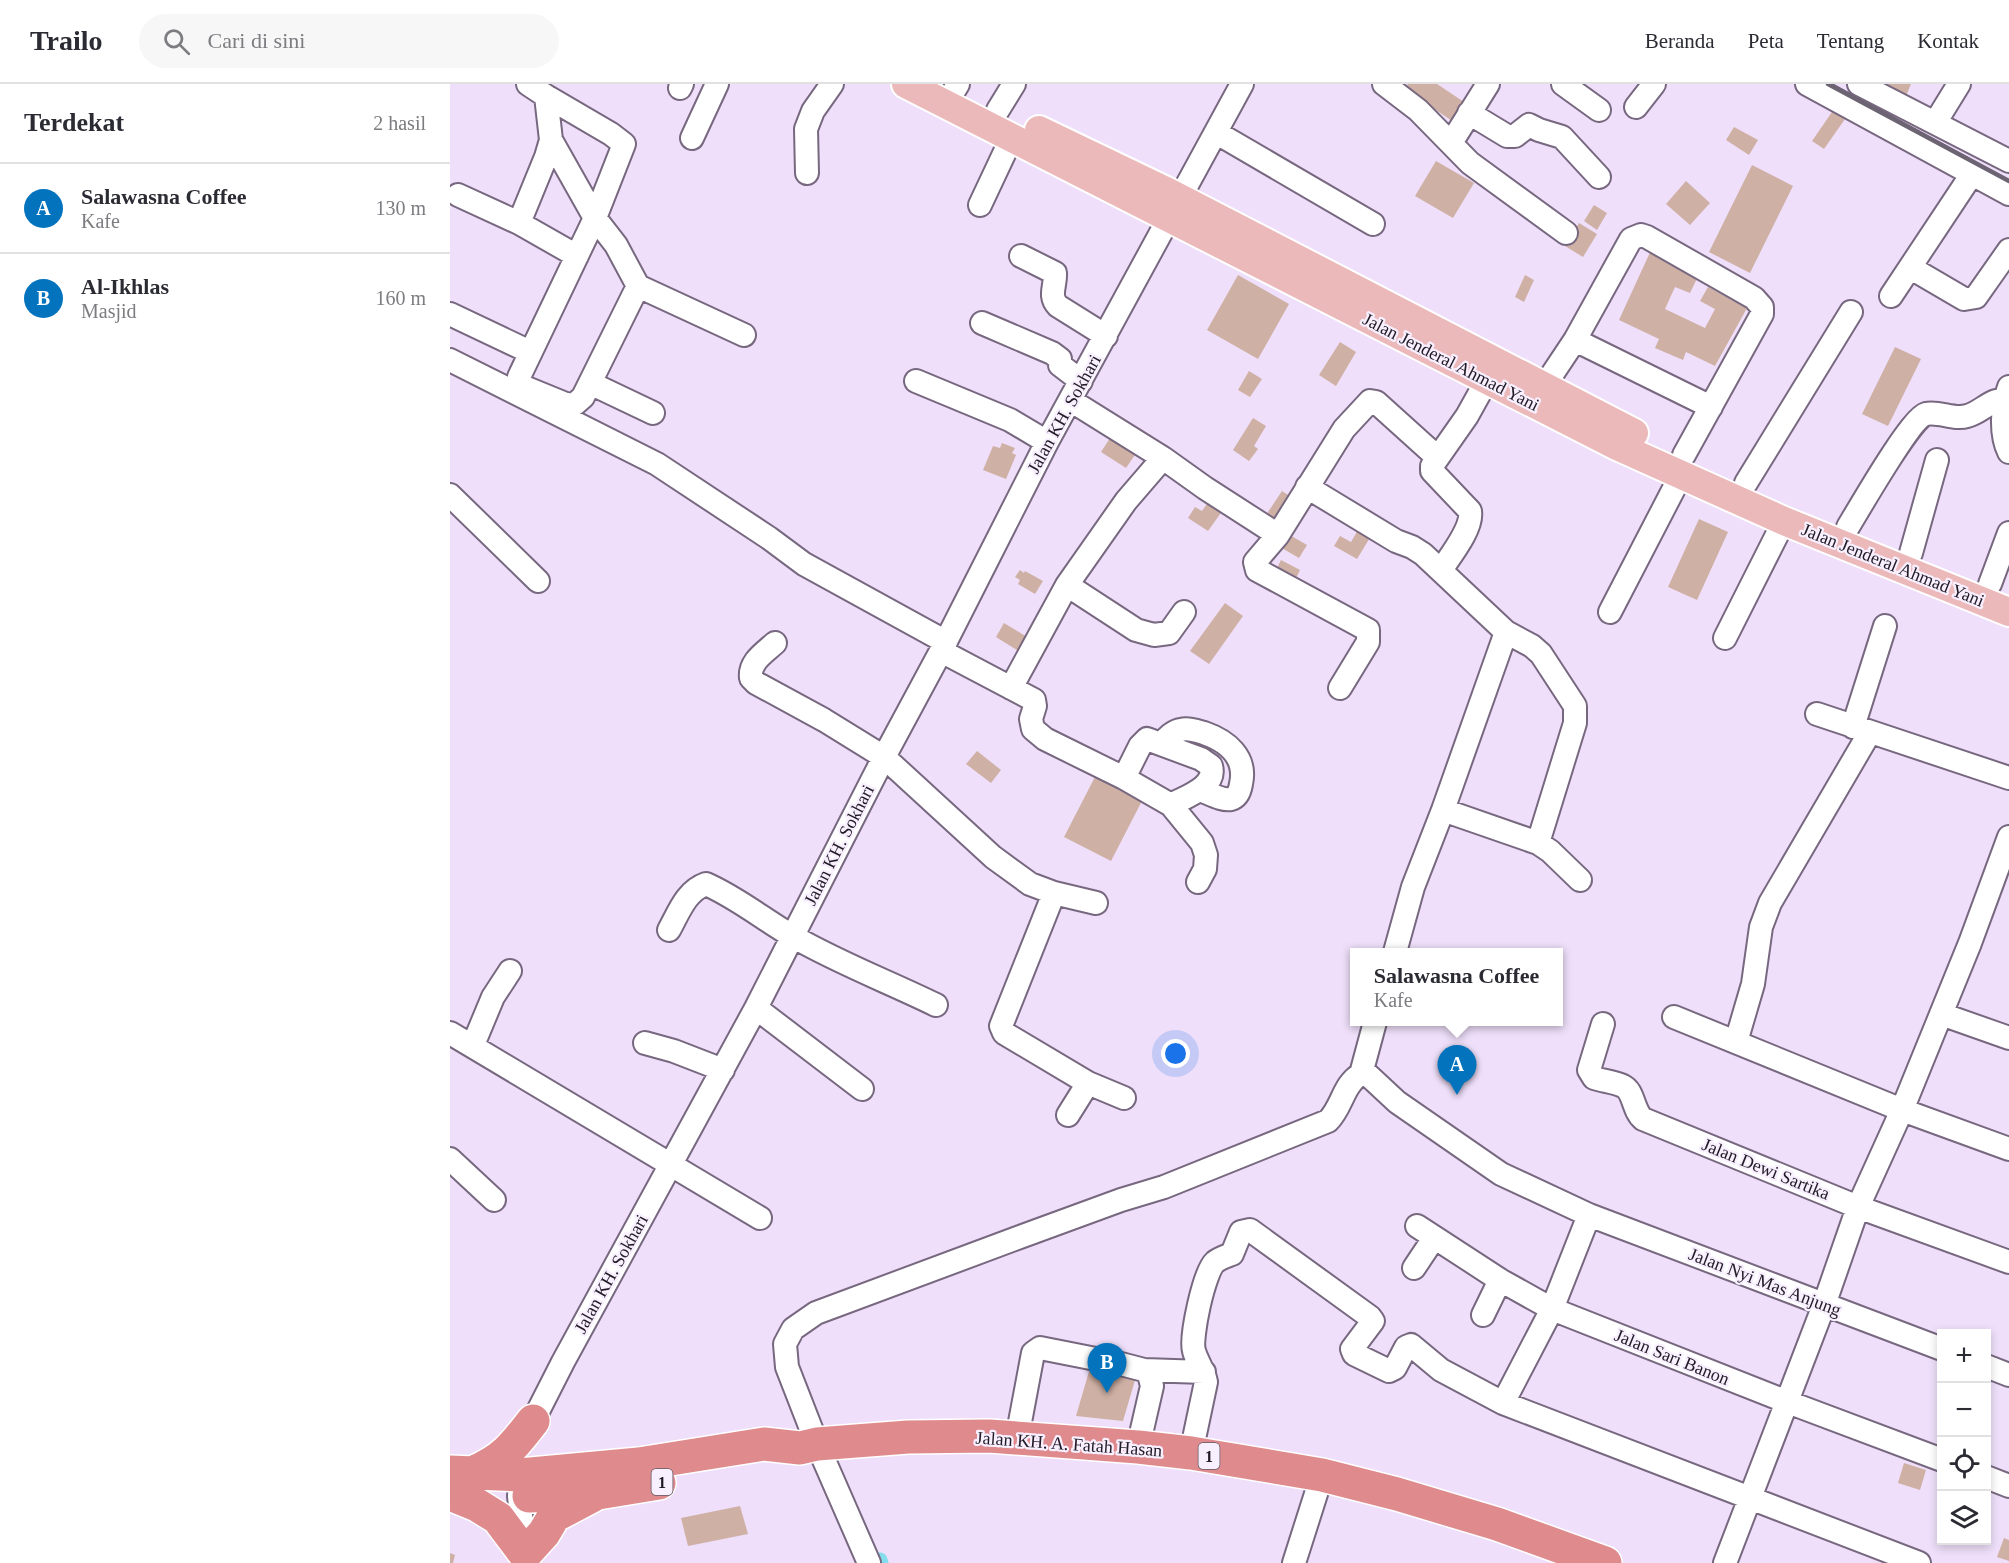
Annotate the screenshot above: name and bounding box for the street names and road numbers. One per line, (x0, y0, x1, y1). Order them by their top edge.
street label: Jalan Jenderal Ahmad Yani (1360, 309, 1542, 415)
street label: Jalan KH. Sokhari (1023, 351, 1105, 477)
street label: Jalan Jenderal Ahmad Yani (1799, 519, 1987, 611)
street label: Jalan KH. Sokhari (800, 781, 878, 909)
street label: Jalan Dewi Sartika (1699, 1134, 1833, 1204)
street label: Jalan KH. Sokhari (570, 1211, 652, 1337)
street label: Jalan Nyi Mas Anjung (1686, 1244, 1844, 1320)
street label: Jalan Sari Banon (1612, 1325, 1732, 1389)
street label: Jalan KH. A. Fatah Hasan (975, 1428, 1163, 1460)
road number: 1 (1198, 1443, 1220, 1469)
road number: 1 (652, 1469, 672, 1495)

